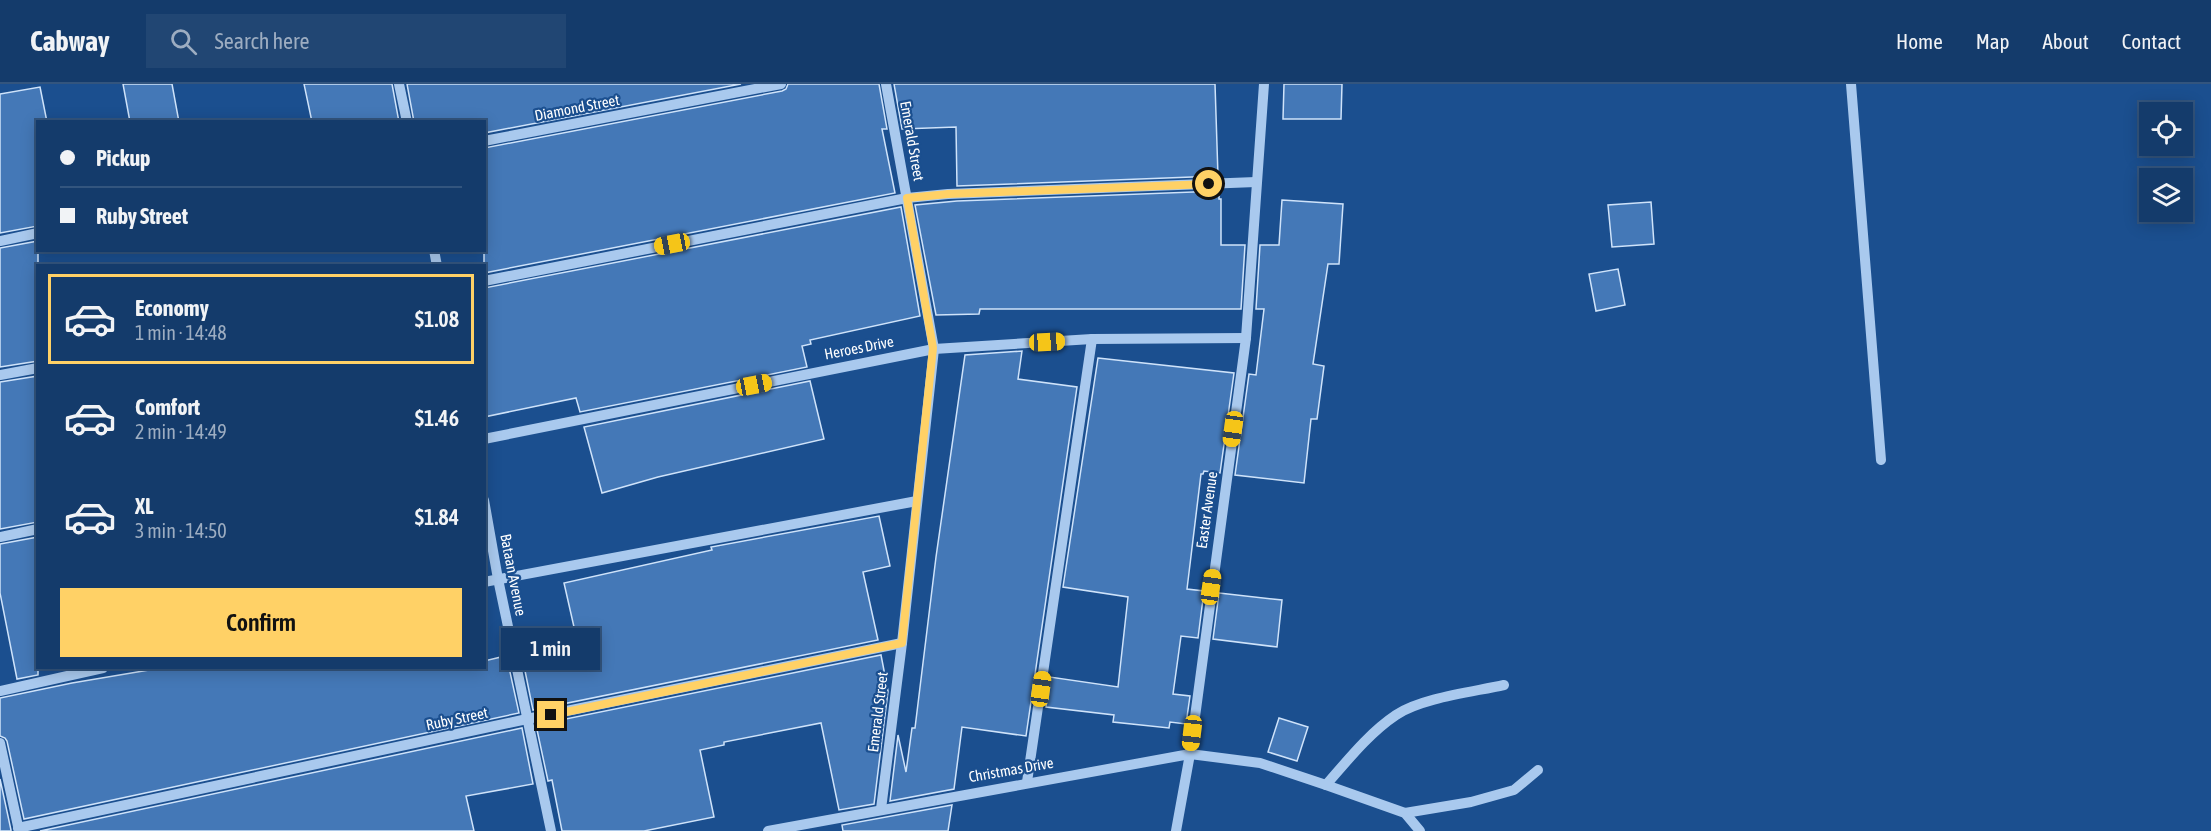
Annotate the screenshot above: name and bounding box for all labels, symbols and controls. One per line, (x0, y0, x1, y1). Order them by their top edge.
search box (146, 14, 566, 68)
text: Cabway (30, 25, 110, 57)
icon: search (167, 25, 200, 58)
text: Search here (215, 28, 310, 54)
text: Home (1896, 29, 1943, 53)
text: Map (1976, 29, 2010, 53)
text: About (2043, 29, 2089, 53)
text: Contact (2122, 29, 2181, 53)
street label: Diamond Street (533, 91, 621, 124)
street label: Emerald Street (897, 100, 928, 182)
map controls (2139, 102, 2193, 222)
button: locate (2139, 102, 2193, 156)
text: Pickup (96, 145, 151, 171)
button: layers (2139, 168, 2193, 222)
route start (1195, 170, 1222, 197)
text: Ruby Street (96, 203, 188, 229)
car (653, 232, 691, 256)
icon: car (63, 292, 117, 346)
text: Economy (135, 295, 209, 321)
text: $1.08 (415, 306, 459, 332)
text: 1 min · 14:48 (135, 321, 227, 344)
street label: Heroes Drive (823, 332, 895, 363)
car (1029, 332, 1065, 352)
car (735, 373, 773, 397)
icon: car (63, 391, 117, 445)
text: Comfort (135, 394, 200, 420)
text: $1.46 (415, 405, 459, 431)
car (1222, 410, 1244, 448)
text: 2 min · 14:49 (135, 420, 227, 443)
street label: Easter Avenue (1193, 470, 1220, 550)
icon: car (63, 490, 117, 544)
text: XL (135, 493, 153, 519)
text: $1.84 (415, 504, 459, 530)
text: 3 min · 14:50 (135, 519, 227, 542)
street label: Bataan Avenue (497, 532, 530, 618)
car (1200, 568, 1222, 606)
button: Confirm (60, 588, 462, 657)
callout: 1 min (502, 628, 600, 670)
text: 1 min (530, 637, 571, 660)
car (1030, 670, 1052, 708)
street label: Emerald Street (864, 671, 891, 753)
route end (537, 701, 564, 728)
street label: Ruby Street (424, 704, 489, 733)
car (1181, 714, 1203, 752)
street label: Christmas Drive (967, 754, 1055, 785)

